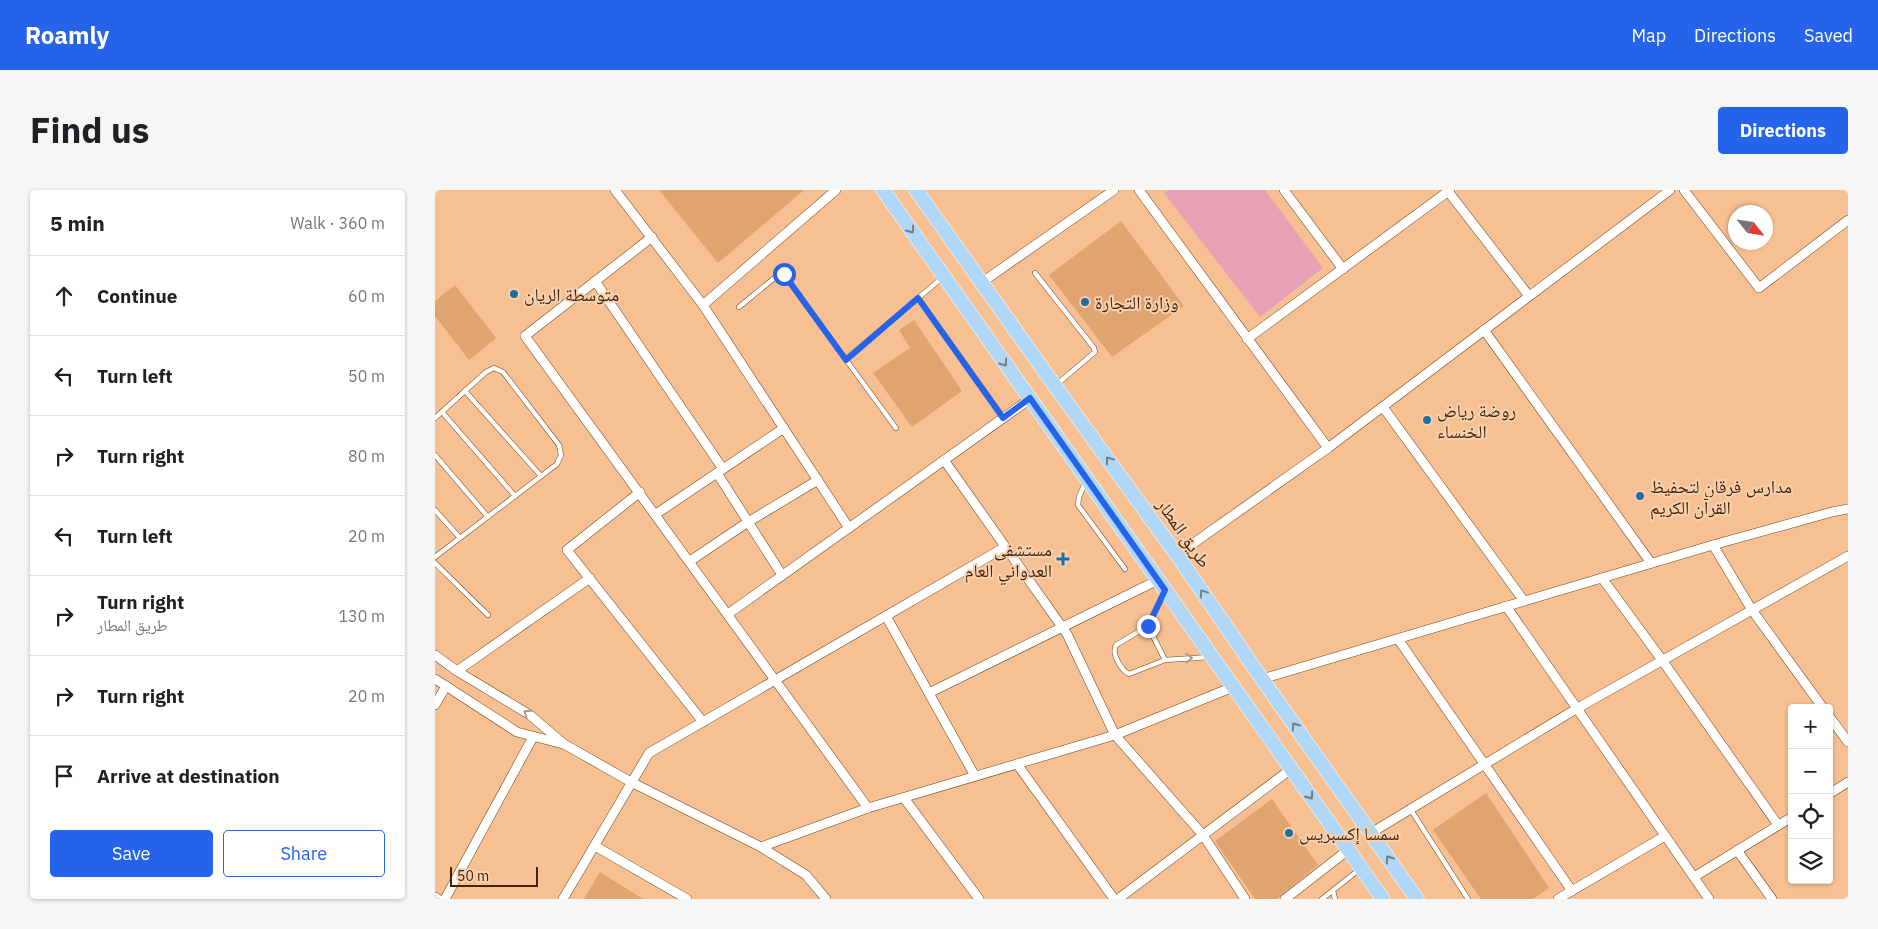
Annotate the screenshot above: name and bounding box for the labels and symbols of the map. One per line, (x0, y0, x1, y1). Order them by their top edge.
north arrow (1728, 205, 1773, 250)
one-way arrow (905, 224, 914, 234)
route start (773, 263, 796, 286)
place label: متوسطة الريان (524, 283, 619, 306)
marker: متوسطة الريان (508, 288, 520, 300)
place label: وزارة التجارة (1095, 291, 1179, 314)
marker: وزارة التجارة (1079, 296, 1091, 308)
one-way arrow (998, 357, 1007, 366)
place label: روضة رياض الخنساء (1437, 399, 1516, 443)
marker: روضة رياض الخنساء (1421, 414, 1433, 426)
one-way arrow (1106, 457, 1115, 466)
place label: مدارس فرقان لتحفيظ القرآن الكريم (1650, 475, 1792, 520)
marker: مدارس فرقان لتحفيظ القرآن الكريم (1634, 490, 1646, 502)
street label: طريق المطار (1151, 493, 1216, 572)
place label: مستشفى العدواني العام (965, 538, 1052, 585)
marker: مستشفى العدواني العام (1056, 552, 1070, 566)
one-way arrow (1200, 589, 1209, 598)
route end (1137, 615, 1160, 638)
one-way arrow (1186, 653, 1194, 664)
one-way arrow (523, 710, 532, 719)
one-way arrow (1293, 723, 1301, 732)
one-way arrow (1304, 790, 1313, 799)
place label: سمسا إكسبريس (1299, 822, 1400, 845)
marker: سمسا إكسبريس (1283, 827, 1295, 839)
one-way arrow (1386, 855, 1395, 865)
scale bar (450, 864, 537, 887)

